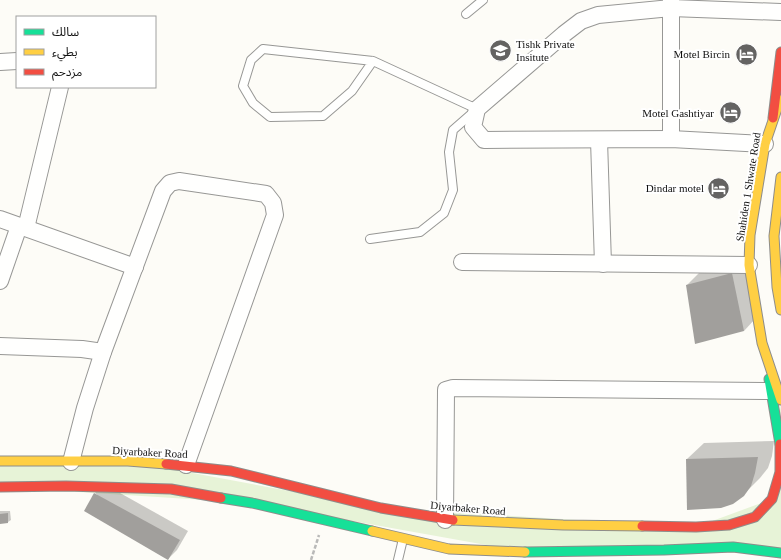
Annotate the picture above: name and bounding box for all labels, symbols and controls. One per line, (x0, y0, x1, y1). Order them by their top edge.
legend (16, 16, 156, 88)
text: سالك (52, 25, 79, 39)
school or university icon: Tishk Private Insitute (487, 37, 513, 63)
place label: Tishk Private Insitute (516, 38, 575, 63)
hotel icon: Motel Bircin (733, 41, 759, 67)
text: بطيء (52, 45, 78, 62)
place label: Motel Bircin (673, 48, 730, 60)
text: مزدحم (52, 65, 82, 81)
hotel icon: Motel Gashtiyar (717, 100, 743, 126)
place label: Motel Gashtiyar (642, 107, 714, 119)
street label: Shahiden 1 Shwate Road (733, 131, 763, 242)
hotel icon: Dindar motel (706, 175, 732, 201)
place label: Dindar motel (646, 182, 704, 194)
street label: Diyarbaker Road (112, 444, 188, 460)
street label: Diyarbaker Road (430, 499, 507, 517)

